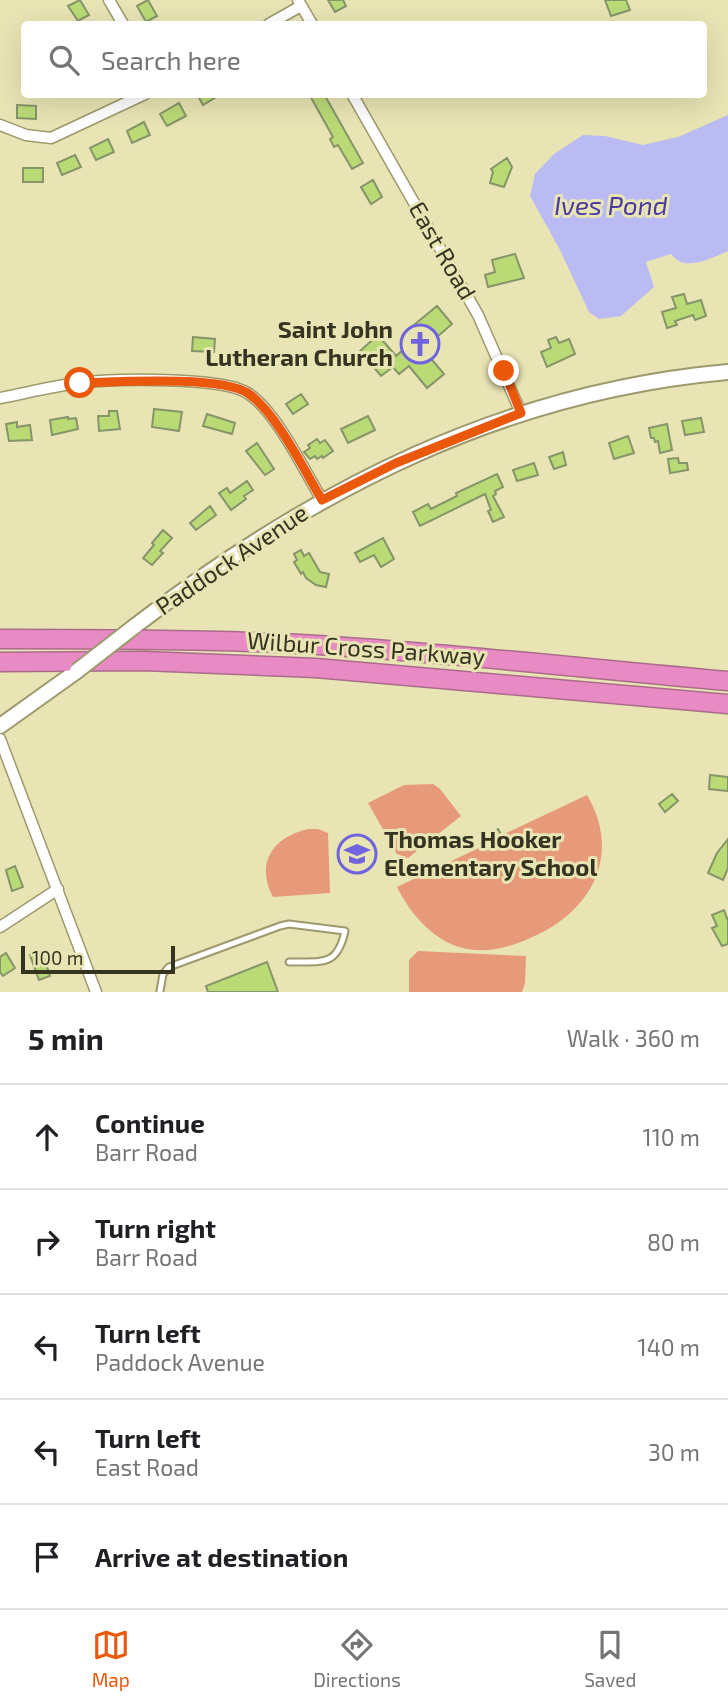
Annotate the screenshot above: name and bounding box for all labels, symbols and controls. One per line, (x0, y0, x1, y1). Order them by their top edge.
search box (21, 21, 707, 98)
icon: search (45, 41, 83, 79)
text: Search here (101, 44, 241, 75)
water label: Ives Pond (554, 189, 668, 220)
street label: East Road (404, 196, 483, 305)
place label: Saint John Lutheran Church (205, 314, 393, 371)
church icon: Saint John Lutheran Church (399, 323, 441, 365)
route end (488, 355, 519, 386)
route start (64, 367, 95, 398)
street label: Paddock Avenue (150, 497, 313, 620)
street label: Wilbur Cross Parkway (246, 625, 486, 670)
place label: Thomas Hooker Elementary School (384, 824, 597, 881)
school or university icon: Thomas Hooker Elementary School (336, 833, 378, 875)
scale bar (21, 943, 175, 975)
text: 100 m (32, 946, 83, 969)
text: 5 min (28, 1020, 104, 1056)
text: Walk · 360 m (567, 1024, 700, 1052)
text: Continue (95, 1107, 205, 1138)
icon: ahead (28, 1118, 66, 1156)
text: 110 m (643, 1123, 700, 1151)
text: Barr Road (95, 1138, 198, 1166)
text: Turn right (95, 1212, 216, 1243)
icon: right (28, 1223, 66, 1261)
text: 80 m (647, 1228, 700, 1256)
text: Barr Road (95, 1243, 198, 1271)
text: Turn left (95, 1317, 201, 1348)
icon: left (28, 1328, 66, 1366)
text: 140 m (638, 1333, 700, 1361)
text: Paddock Avenue (95, 1348, 265, 1376)
text: Turn left (95, 1422, 201, 1453)
icon: left (28, 1433, 66, 1471)
text: 30 m (648, 1438, 700, 1466)
text: East Road (95, 1453, 199, 1481)
icon: arrive (28, 1538, 66, 1576)
text: Arrive at destination (95, 1541, 348, 1572)
tab: Map (92, 1626, 130, 1691)
tab: Directions (313, 1626, 401, 1691)
tab: Saved (584, 1626, 636, 1691)

